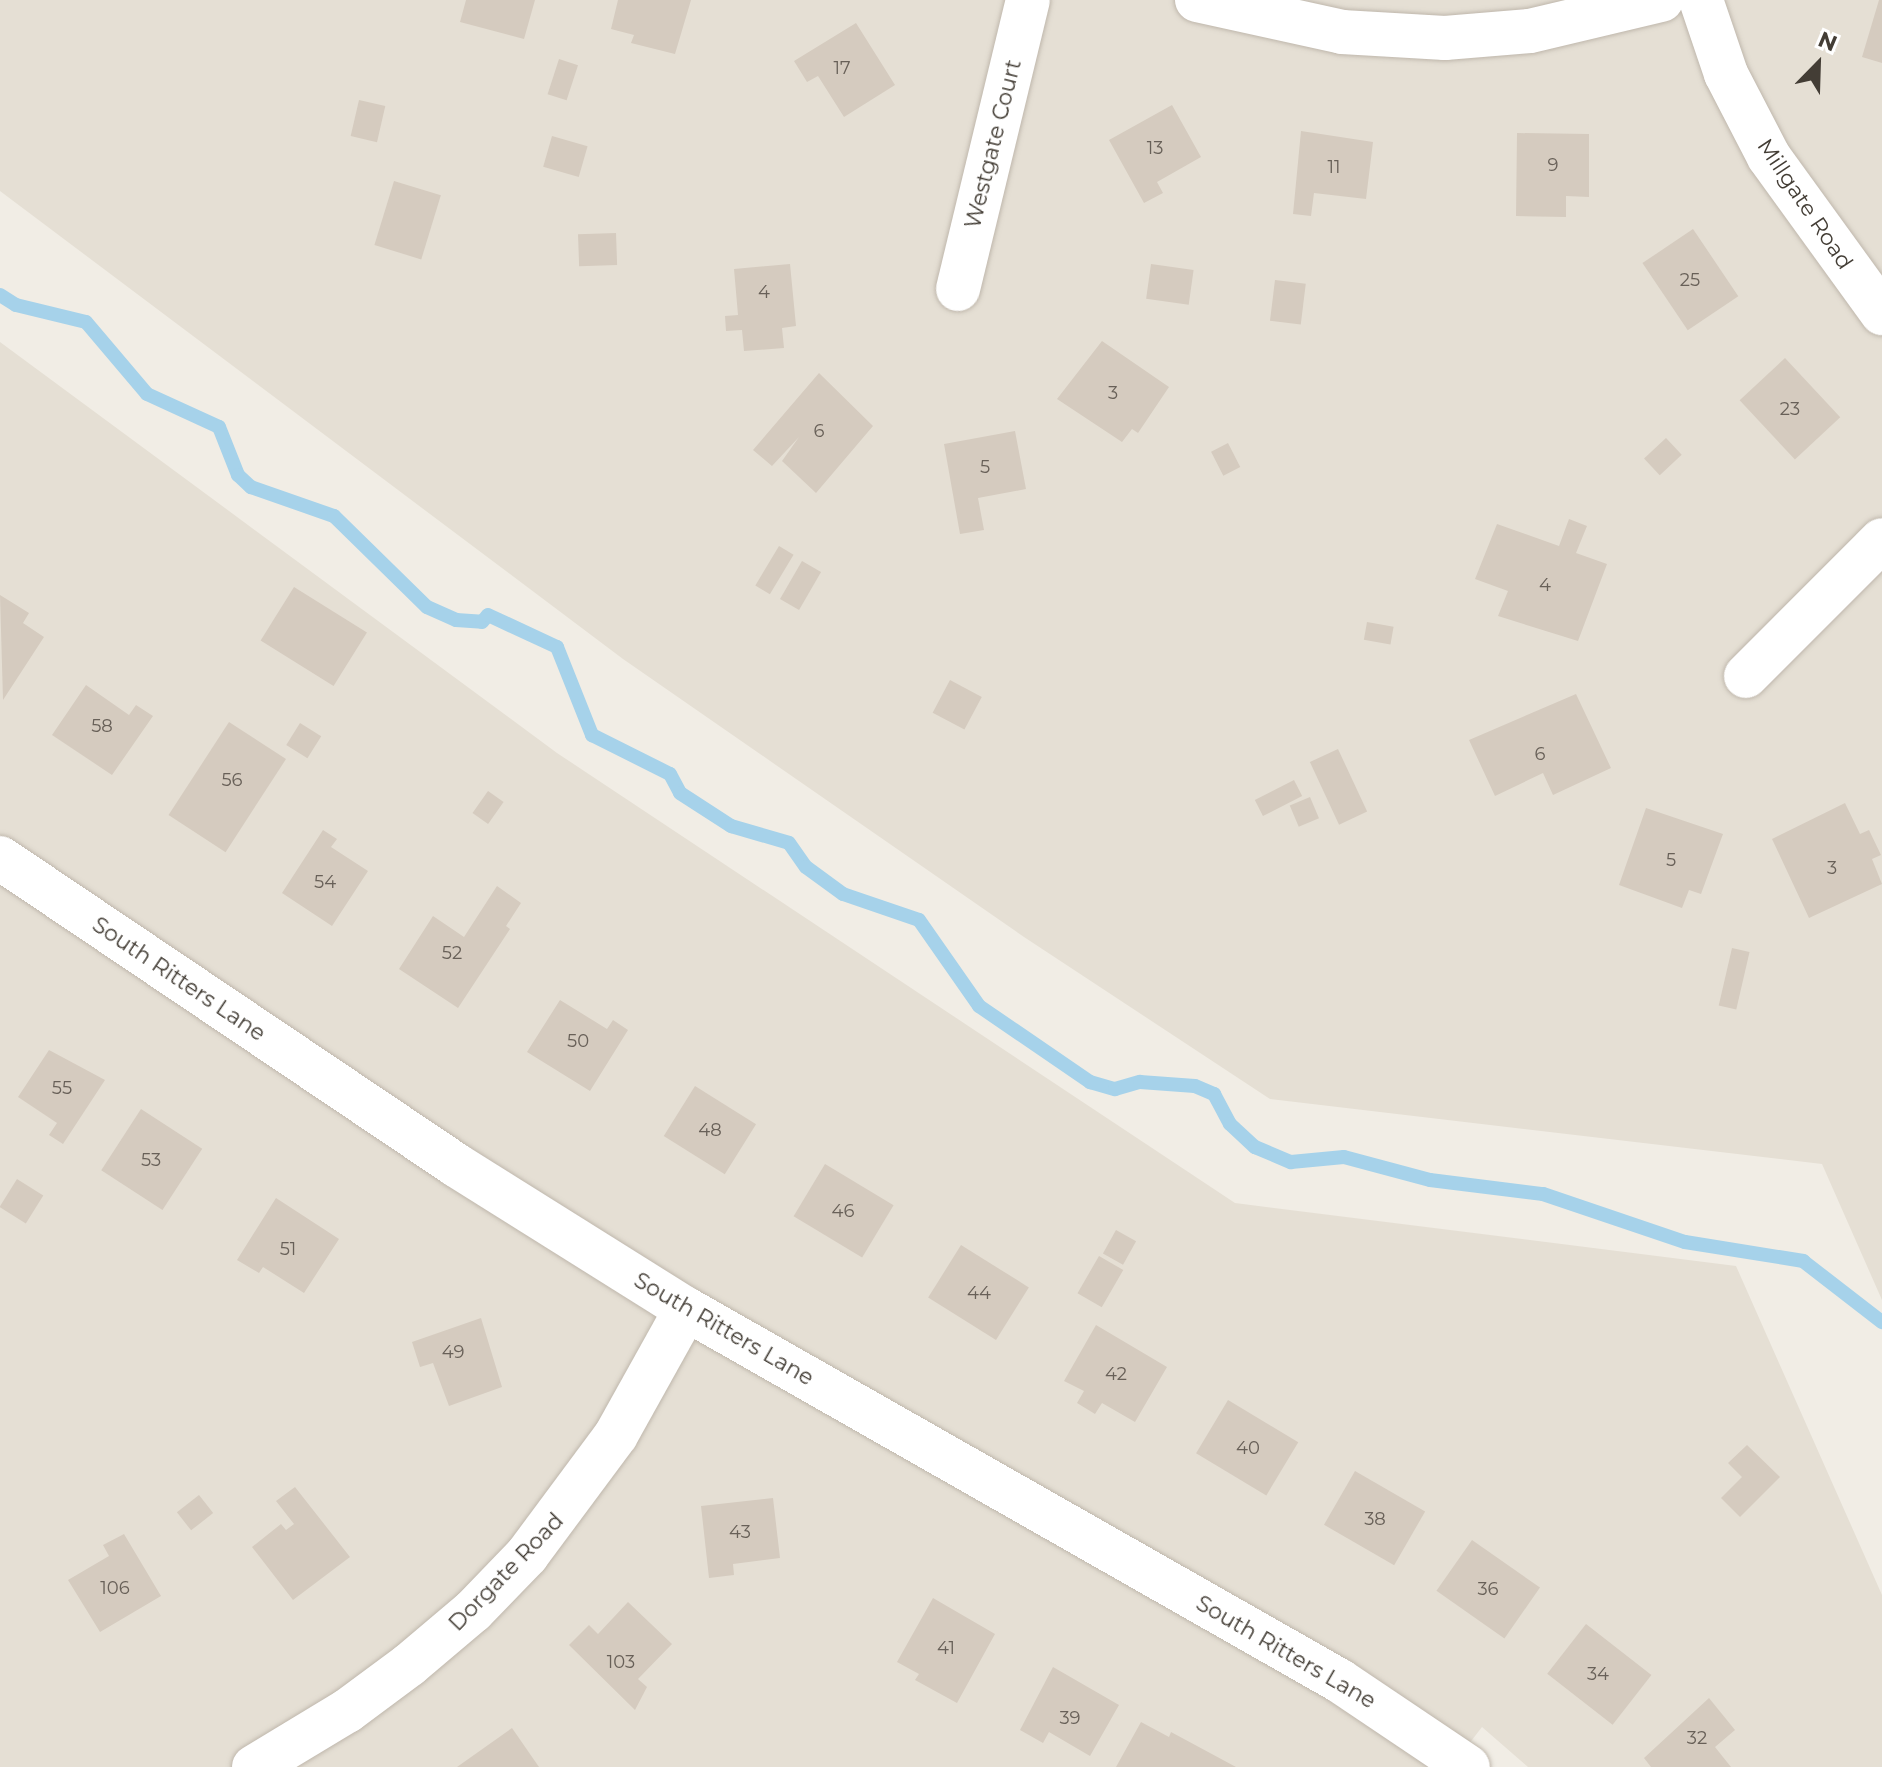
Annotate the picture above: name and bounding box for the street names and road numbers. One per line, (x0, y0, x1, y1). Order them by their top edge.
street label: Westgate Court (959, 57, 1027, 231)
street label: Millgate Road (1752, 134, 1858, 274)
street label: South Ritters Lane (87, 911, 271, 1047)
street label: South Ritters Lane (629, 1267, 819, 1391)
street label: Dorgate Road (443, 1508, 569, 1636)
street label: South Ritters Lane (1191, 1590, 1381, 1714)

